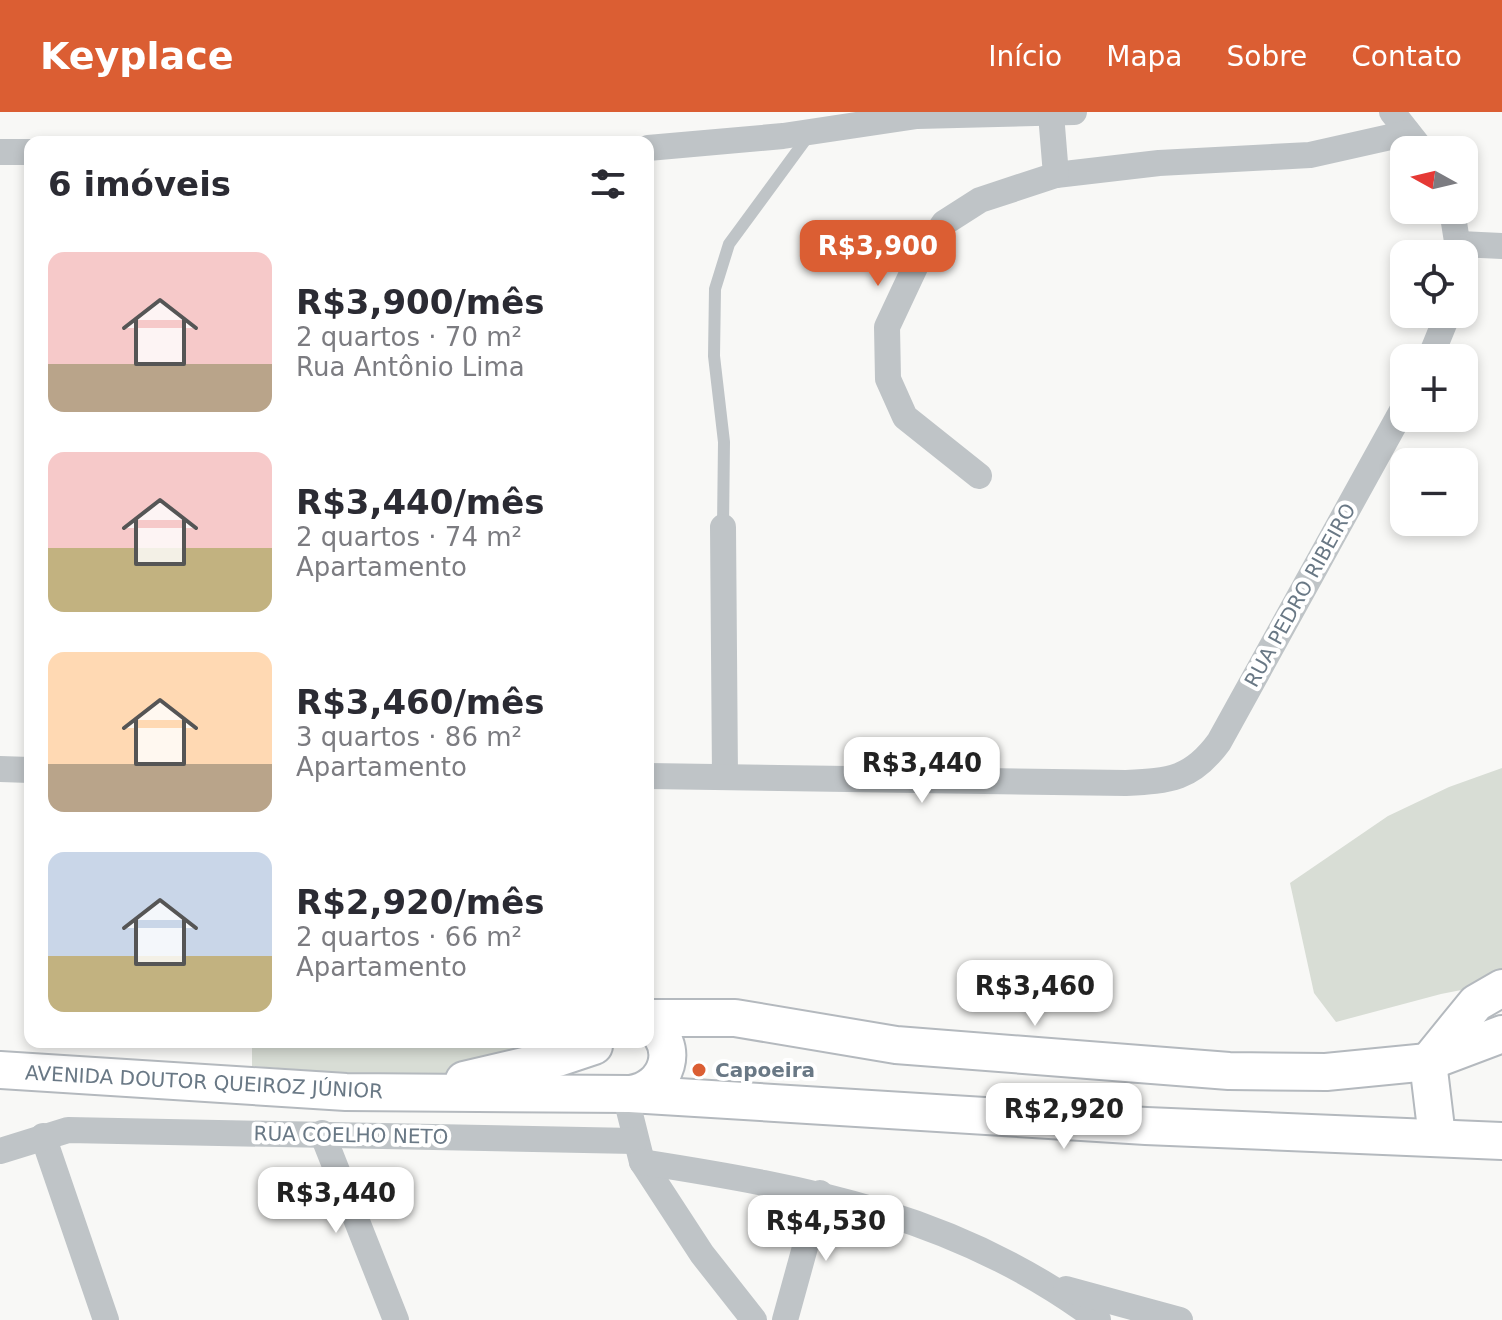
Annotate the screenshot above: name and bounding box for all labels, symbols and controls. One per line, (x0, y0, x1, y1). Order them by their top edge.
text: Keyplace (40, 34, 234, 78)
text: Início (988, 40, 1062, 73)
text: Mapa (1106, 40, 1183, 73)
text: Sobre (1227, 40, 1307, 73)
text: Contato (1351, 40, 1462, 73)
north arrow (1390, 136, 1478, 224)
map controls (1390, 136, 1478, 536)
icon: filters (586, 162, 630, 206)
text: 6 imóveis (48, 164, 231, 204)
pin: R$3,900 (804, 220, 952, 288)
text: R$3,900 (818, 231, 938, 261)
button: locate (1390, 240, 1478, 328)
text: R$3,900/mês (296, 282, 545, 322)
icon: home (112, 284, 208, 380)
text: 2 quartos · 70 m² (296, 322, 522, 352)
button: + (1390, 344, 1478, 432)
text: Rua Antônio Lima (296, 352, 525, 382)
button: − (1390, 448, 1478, 536)
text: R$3,440/mês (296, 482, 545, 522)
icon: home (112, 484, 208, 580)
street label: RUA PEDRO RIBEIRO (1239, 499, 1361, 691)
text: 2 quartos · 74 m² (296, 522, 522, 552)
text: Apartamento (296, 552, 467, 582)
text: R$3,460/mês (296, 682, 545, 722)
icon: home (112, 684, 208, 780)
text: 3 quartos · 86 m² (296, 722, 522, 752)
pin: R$3,440 (848, 737, 996, 805)
text: R$3,440 (862, 748, 982, 778)
text: Apartamento (296, 752, 467, 782)
text: R$2,920/mês (296, 882, 545, 922)
icon: home (112, 884, 208, 980)
text: 2 quartos · 66 m² (296, 922, 522, 952)
text: Apartamento (296, 952, 467, 982)
pin: R$3,460 (961, 960, 1109, 1028)
text: R$3,460 (975, 971, 1095, 1001)
place label: Capoeira (715, 1058, 815, 1082)
street label: AVENIDA DOUTOR QUEIROZ JÚNIOR (24, 1061, 384, 1103)
marker: Capoeira (690, 1061, 708, 1079)
pin: R$2,920 (990, 1083, 1138, 1151)
text: R$2,920 (1004, 1094, 1124, 1124)
street label: RUA COELHO NETO (253, 1121, 449, 1149)
pin: R$3,440 (262, 1167, 410, 1235)
text: R$3,440 (276, 1178, 396, 1208)
pin: R$4,530 (752, 1195, 900, 1263)
text: R$4,530 (766, 1206, 886, 1236)

